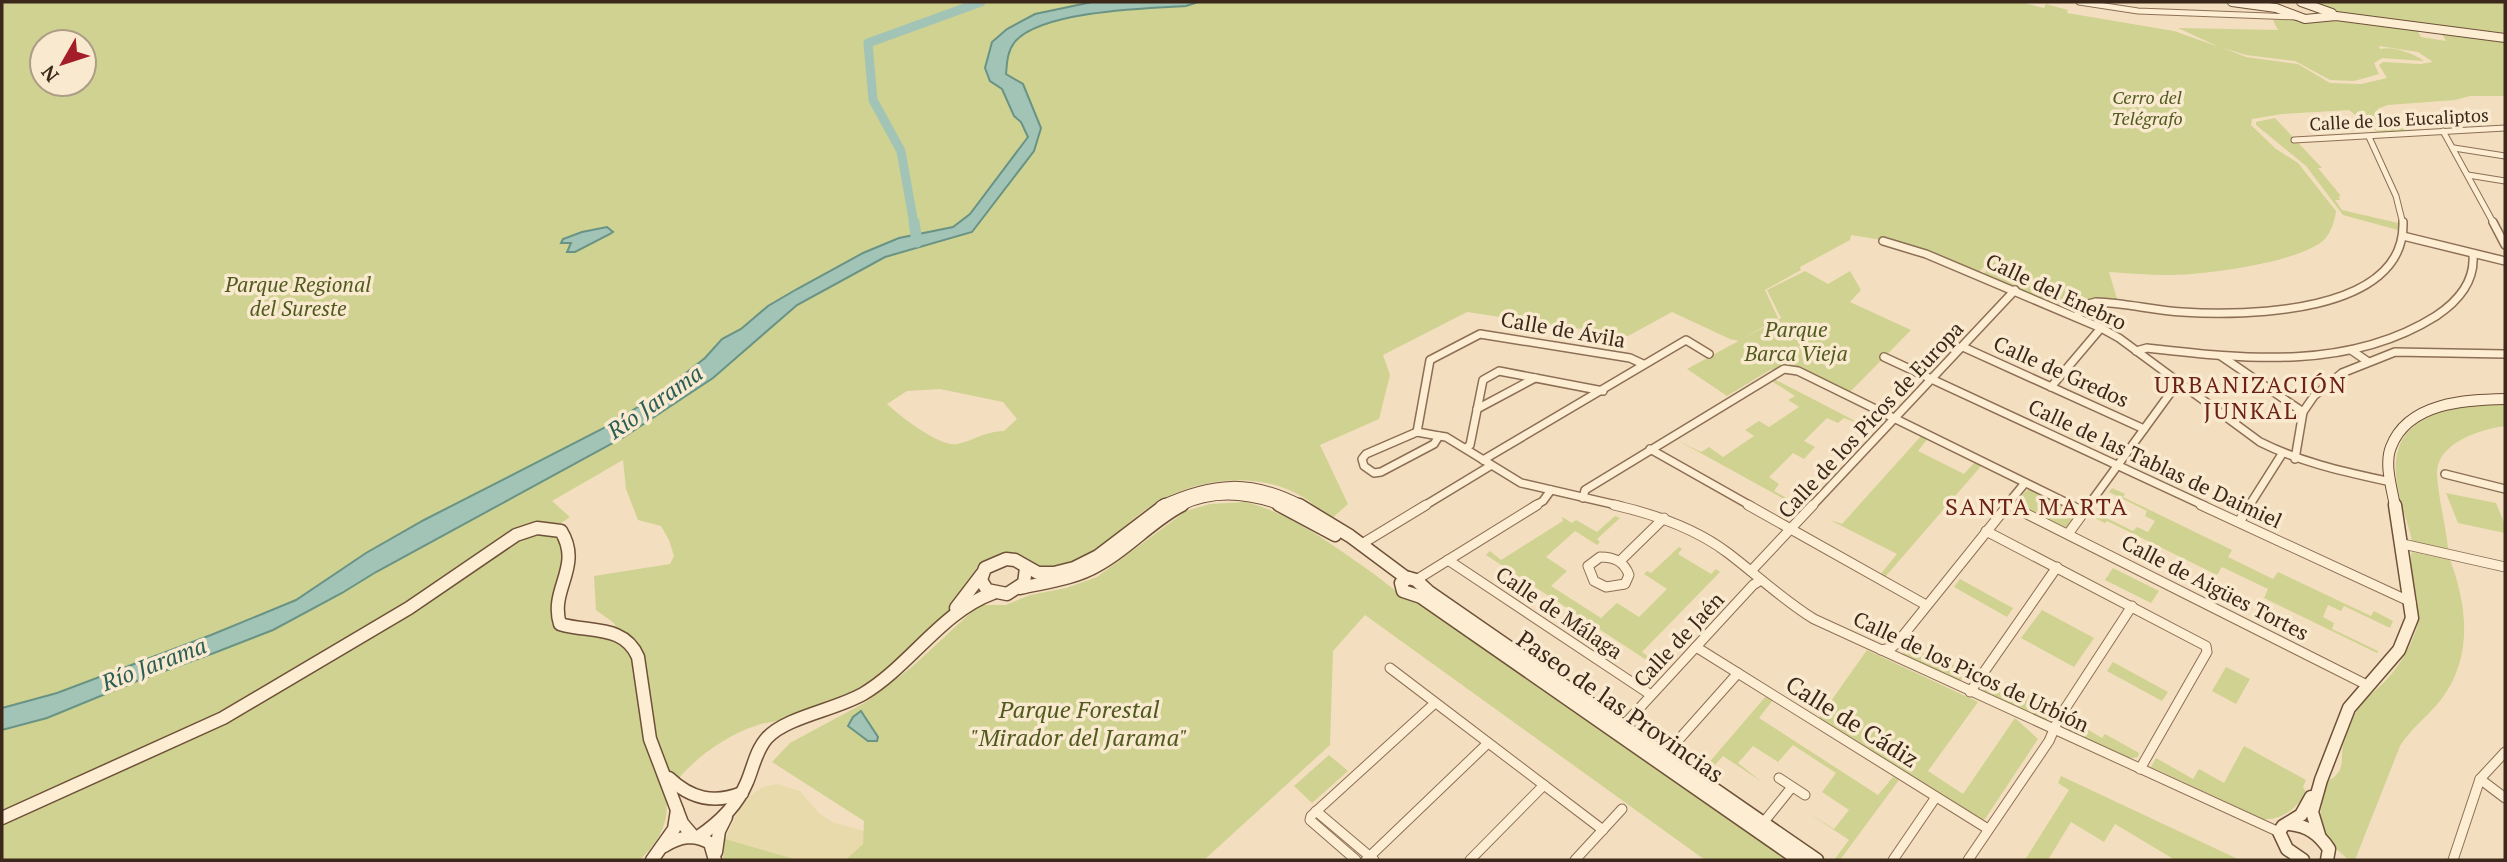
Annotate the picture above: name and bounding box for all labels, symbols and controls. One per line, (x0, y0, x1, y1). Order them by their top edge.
north arrow (28, 28, 98, 98)
text: N (35, 60, 64, 87)
park label: Cerro del Telégrafo (2111, 85, 2183, 130)
street label: Calle de los Eucaliptos (2309, 102, 2489, 136)
street label: Calle del Enebro (1981, 246, 2131, 336)
park label: Parque Regional del Sureste (224, 270, 371, 322)
street label: Calle de Ávila (1499, 304, 1628, 354)
park label: Parque Barca Vieja (1743, 315, 1848, 367)
street label: Calle de los Picos de Europa (1771, 315, 1969, 524)
street label: Calle de Gredos (1989, 329, 2133, 413)
water label: Río Jarama (600, 357, 709, 446)
district label: URBANIZACIÓN JUNKAL (2154, 369, 2348, 426)
street label: Calle de las Tablas de Daimiel (2024, 392, 2287, 534)
district label: SANTA MARTA (1945, 490, 2129, 522)
street label: Calle de Aigües Tortes (2117, 528, 2314, 647)
street label: Calle de Málaga (1491, 559, 1629, 665)
street label: Calle de Jaén (1627, 585, 1730, 693)
street label: Calle de los Picos de Urbión (1849, 604, 2094, 738)
street label: Paseo de las Provincias (1511, 623, 1730, 790)
water label: Río Jarama (96, 629, 211, 698)
street label: Calle de Cádiz (1780, 668, 1925, 775)
park label: Parque Forestal "Mirador del Jarama" (971, 693, 1187, 753)

